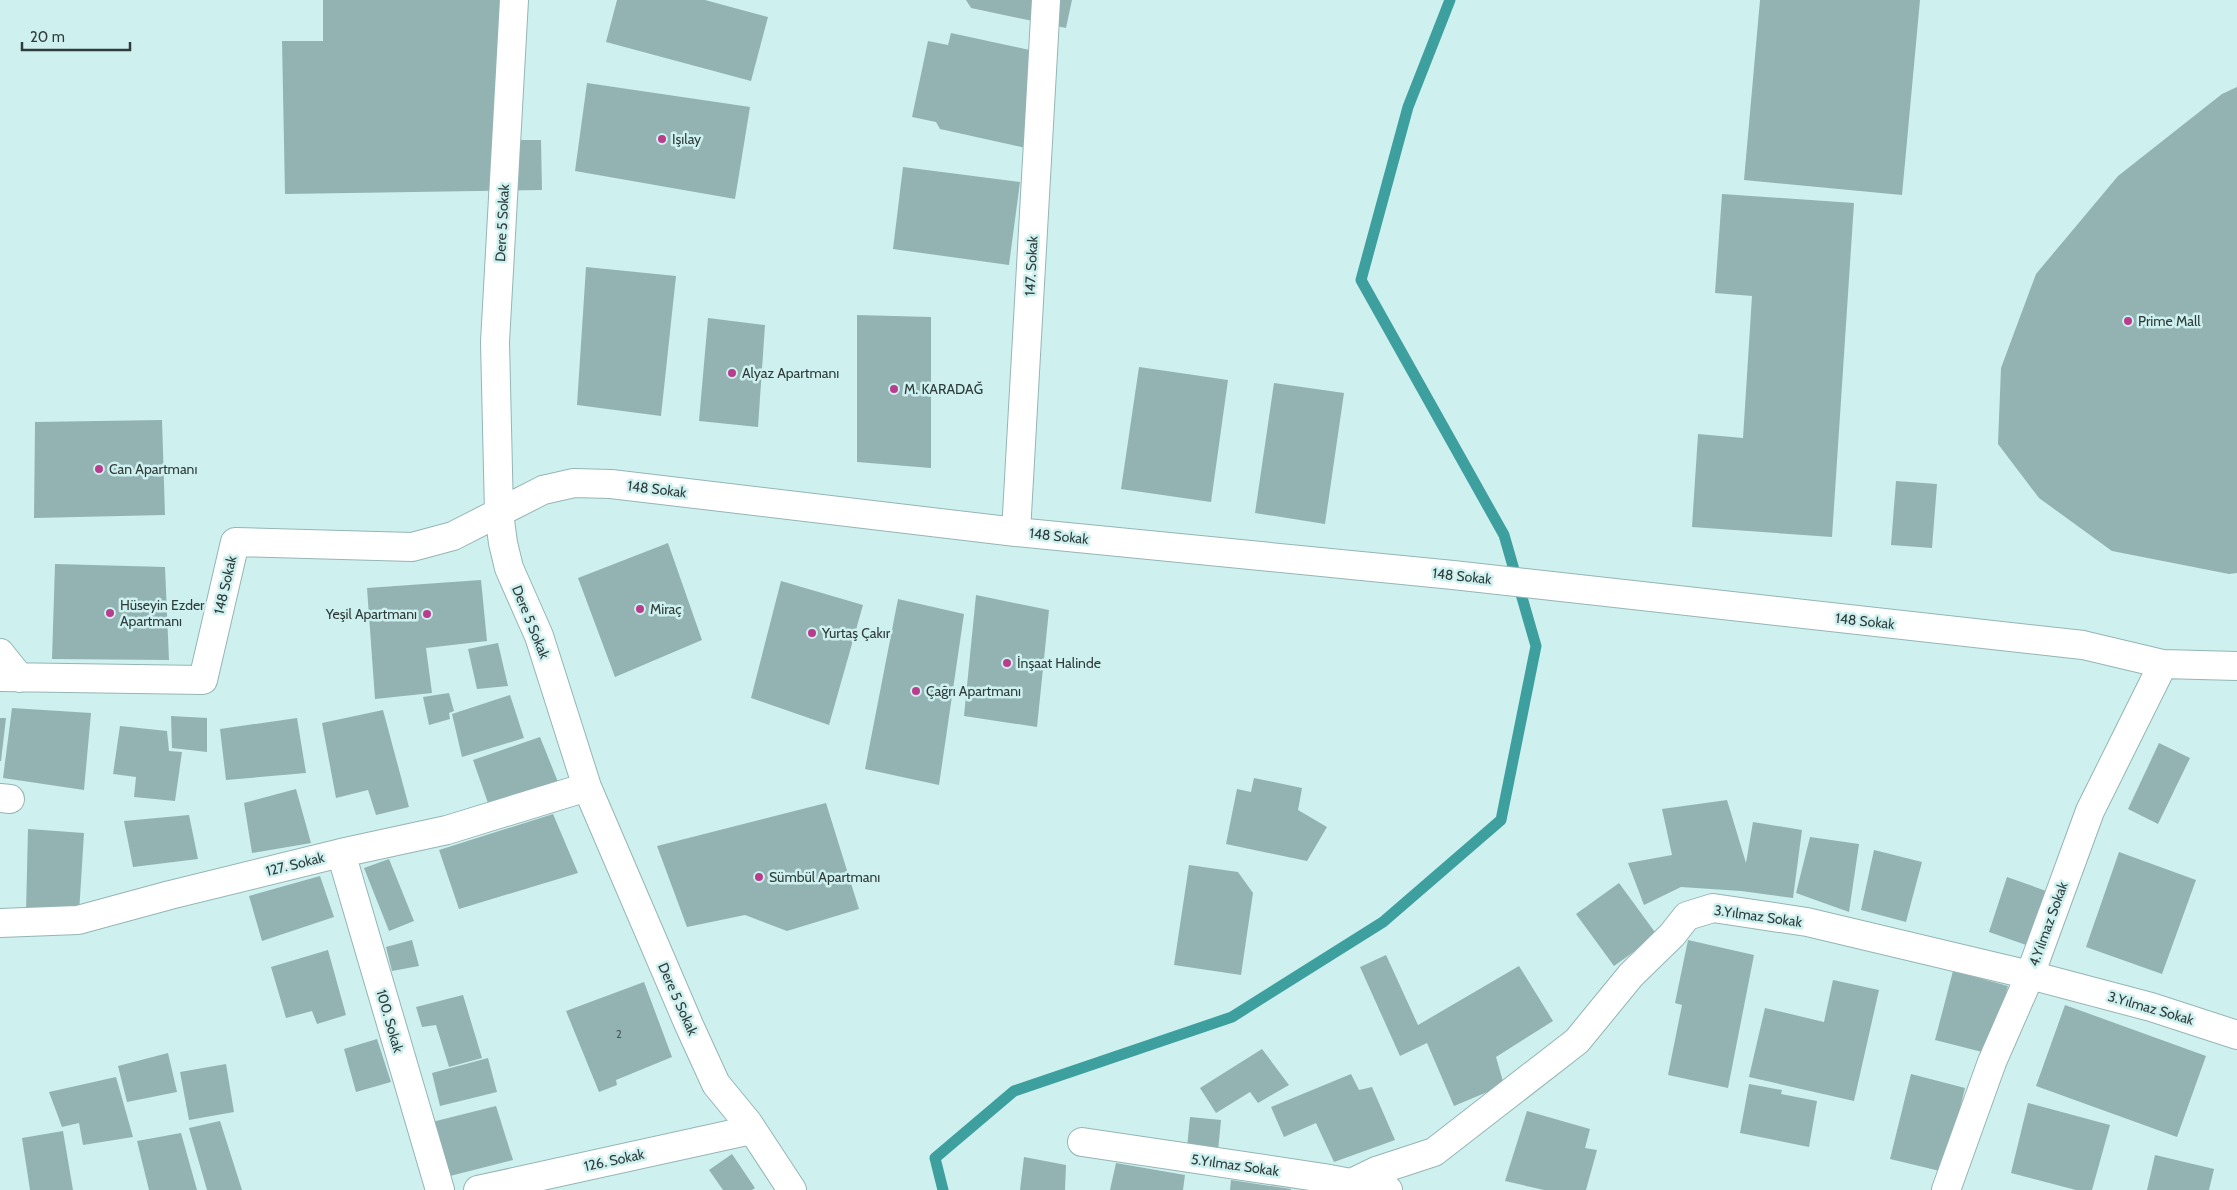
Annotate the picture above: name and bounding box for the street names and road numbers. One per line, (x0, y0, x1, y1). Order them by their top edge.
street label: Dere 5 Sokak (491, 183, 513, 262)
street label: 147. Sokak (1020, 235, 1042, 297)
street label: 148 Sokak (626, 476, 688, 502)
street label: 148 Sokak (1029, 524, 1090, 548)
street label: 148 Sokak (210, 553, 241, 616)
street label: 148 Sokak (1432, 564, 1493, 588)
street label: Dere 5 Sokak (508, 583, 554, 662)
street label: 148 Sokak (1835, 609, 1896, 633)
street label: 127. Sokak (264, 848, 327, 880)
street label: 4.Yılmaz Sokak (2024, 879, 2072, 969)
street label: 3.Yılmaz Sokak (1713, 901, 1804, 931)
street label: Dere 5 Sokak (654, 960, 702, 1039)
street label: 100. Sokak (372, 987, 408, 1055)
street label: 3.Yılmaz Sokak (2106, 987, 2197, 1029)
street label: 126. Sokak (582, 1145, 646, 1175)
street label: 5.Yılmaz Sokak (1190, 1150, 1281, 1180)

